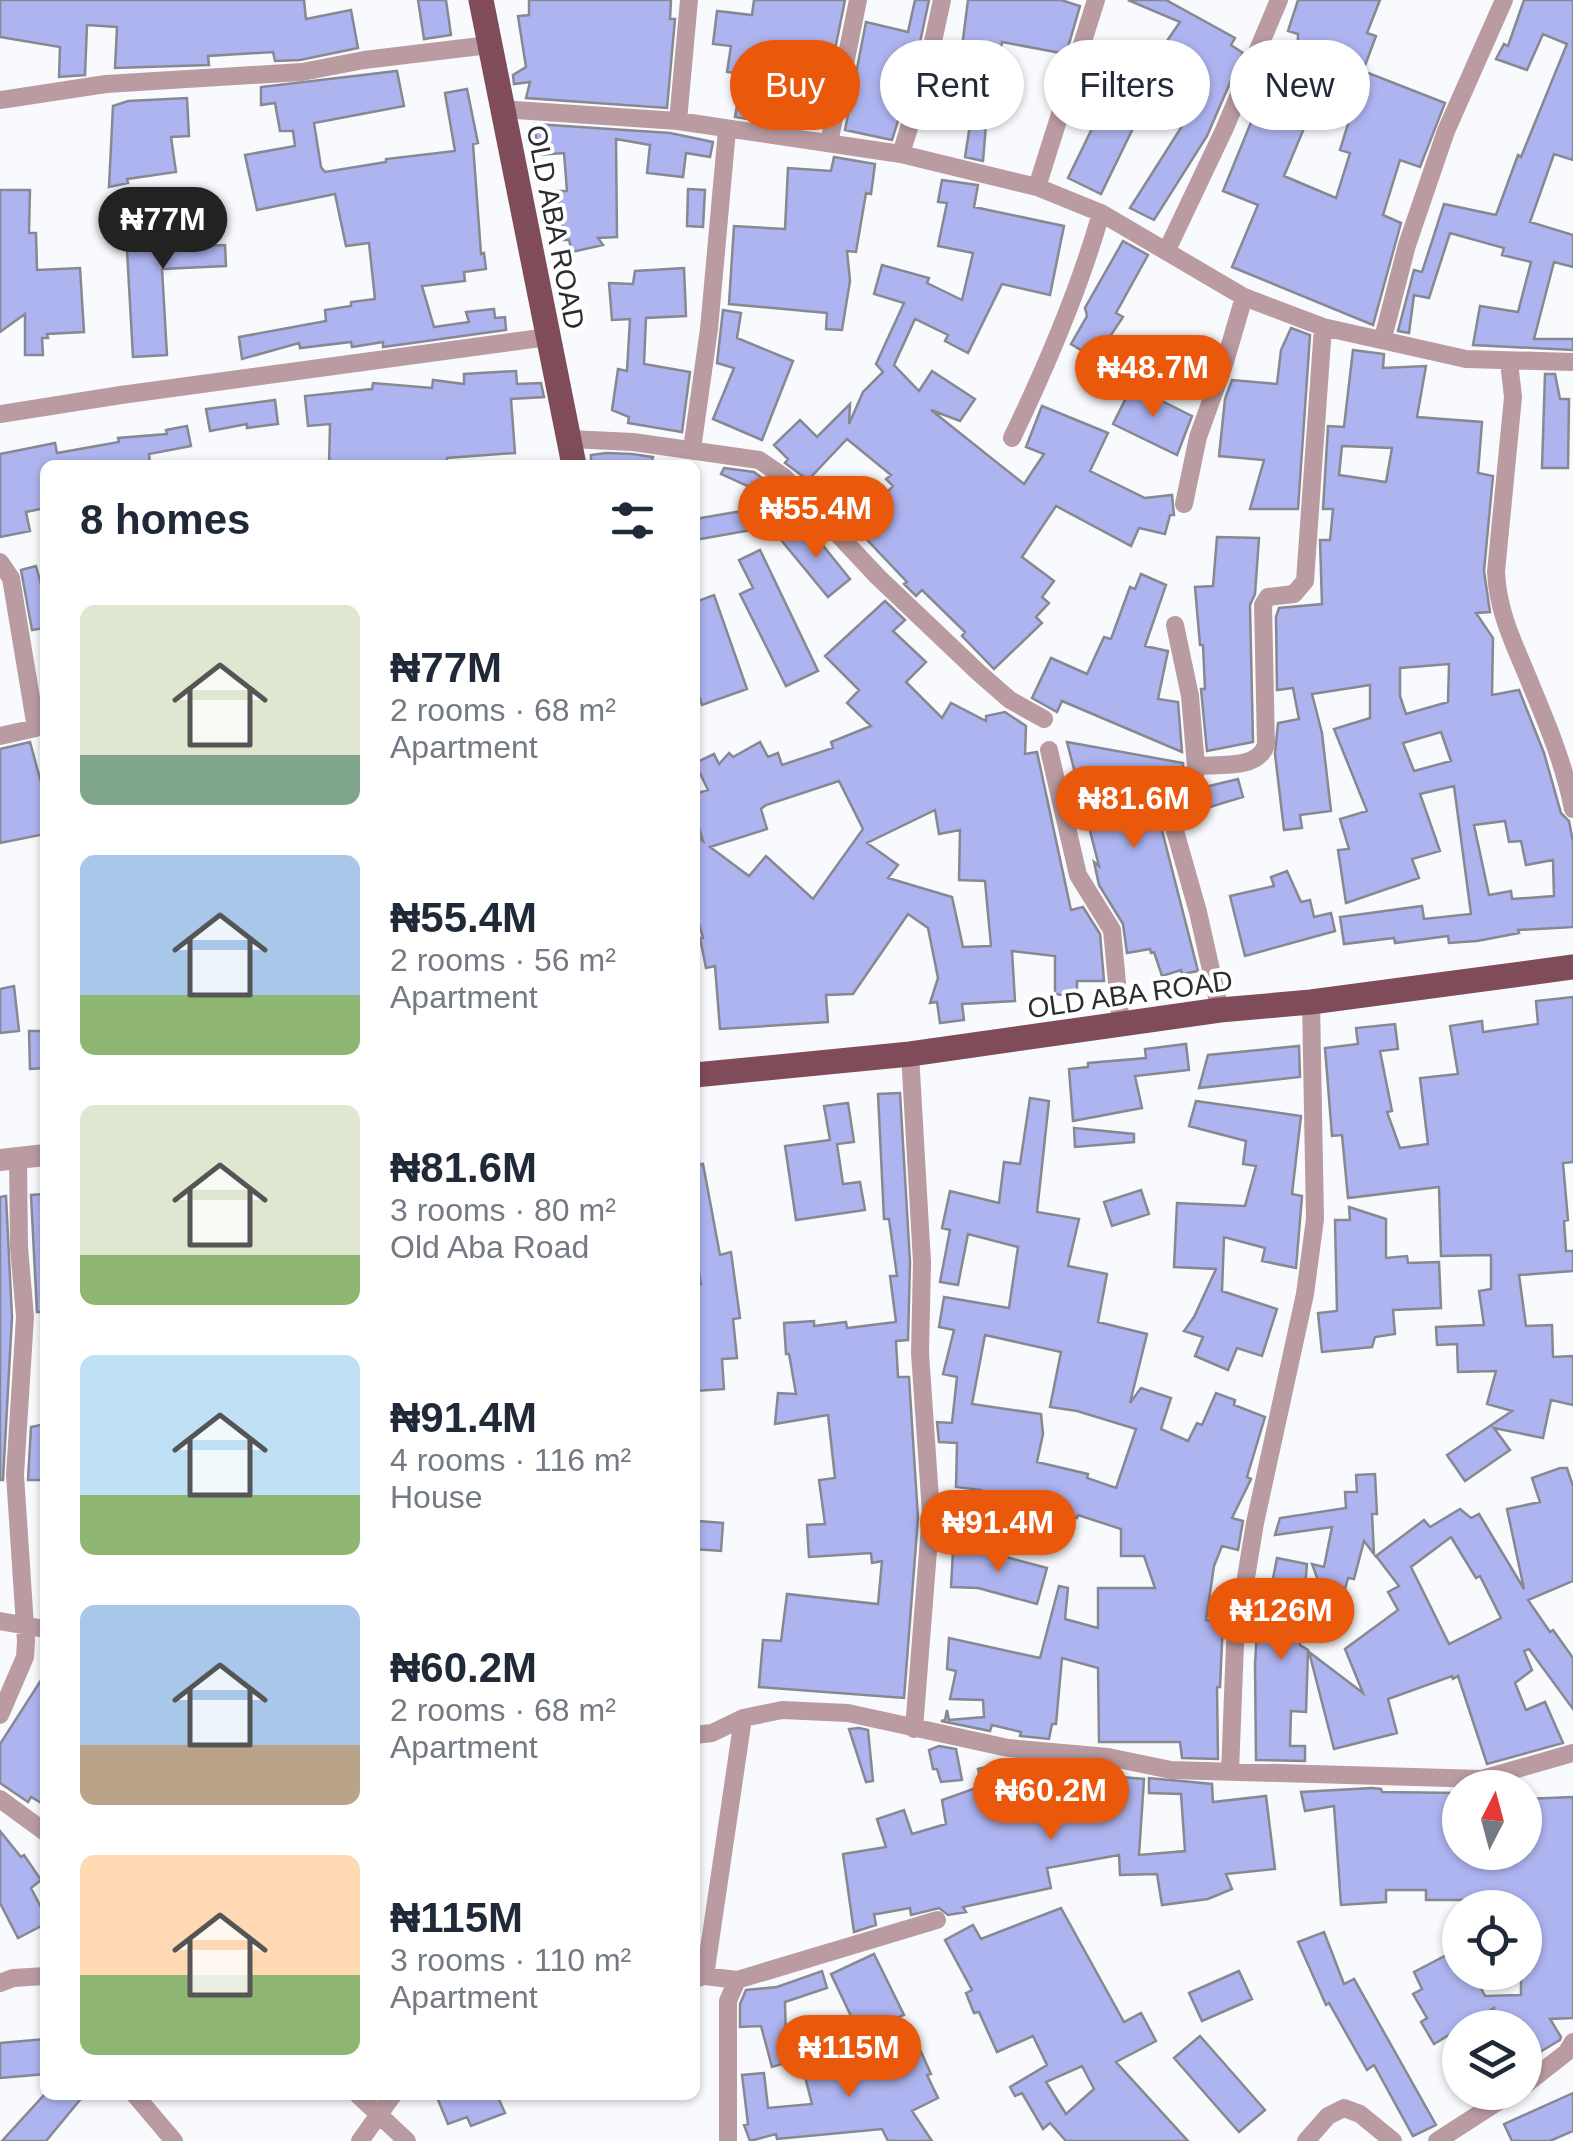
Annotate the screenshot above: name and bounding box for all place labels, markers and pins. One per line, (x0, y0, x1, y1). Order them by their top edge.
pin: ₦77M (104, 187, 222, 272)
pin: ₦48.7M (1072, 335, 1234, 420)
pin: ₦55.4M (735, 476, 897, 561)
pin: ₦81.6M (1053, 766, 1215, 851)
pin: ₦91.4M (917, 1490, 1079, 1575)
pin: ₦126M (1211, 1578, 1351, 1663)
pin: ₦60.2M (970, 1758, 1132, 1843)
pin: ₦115M (779, 2015, 919, 2100)

